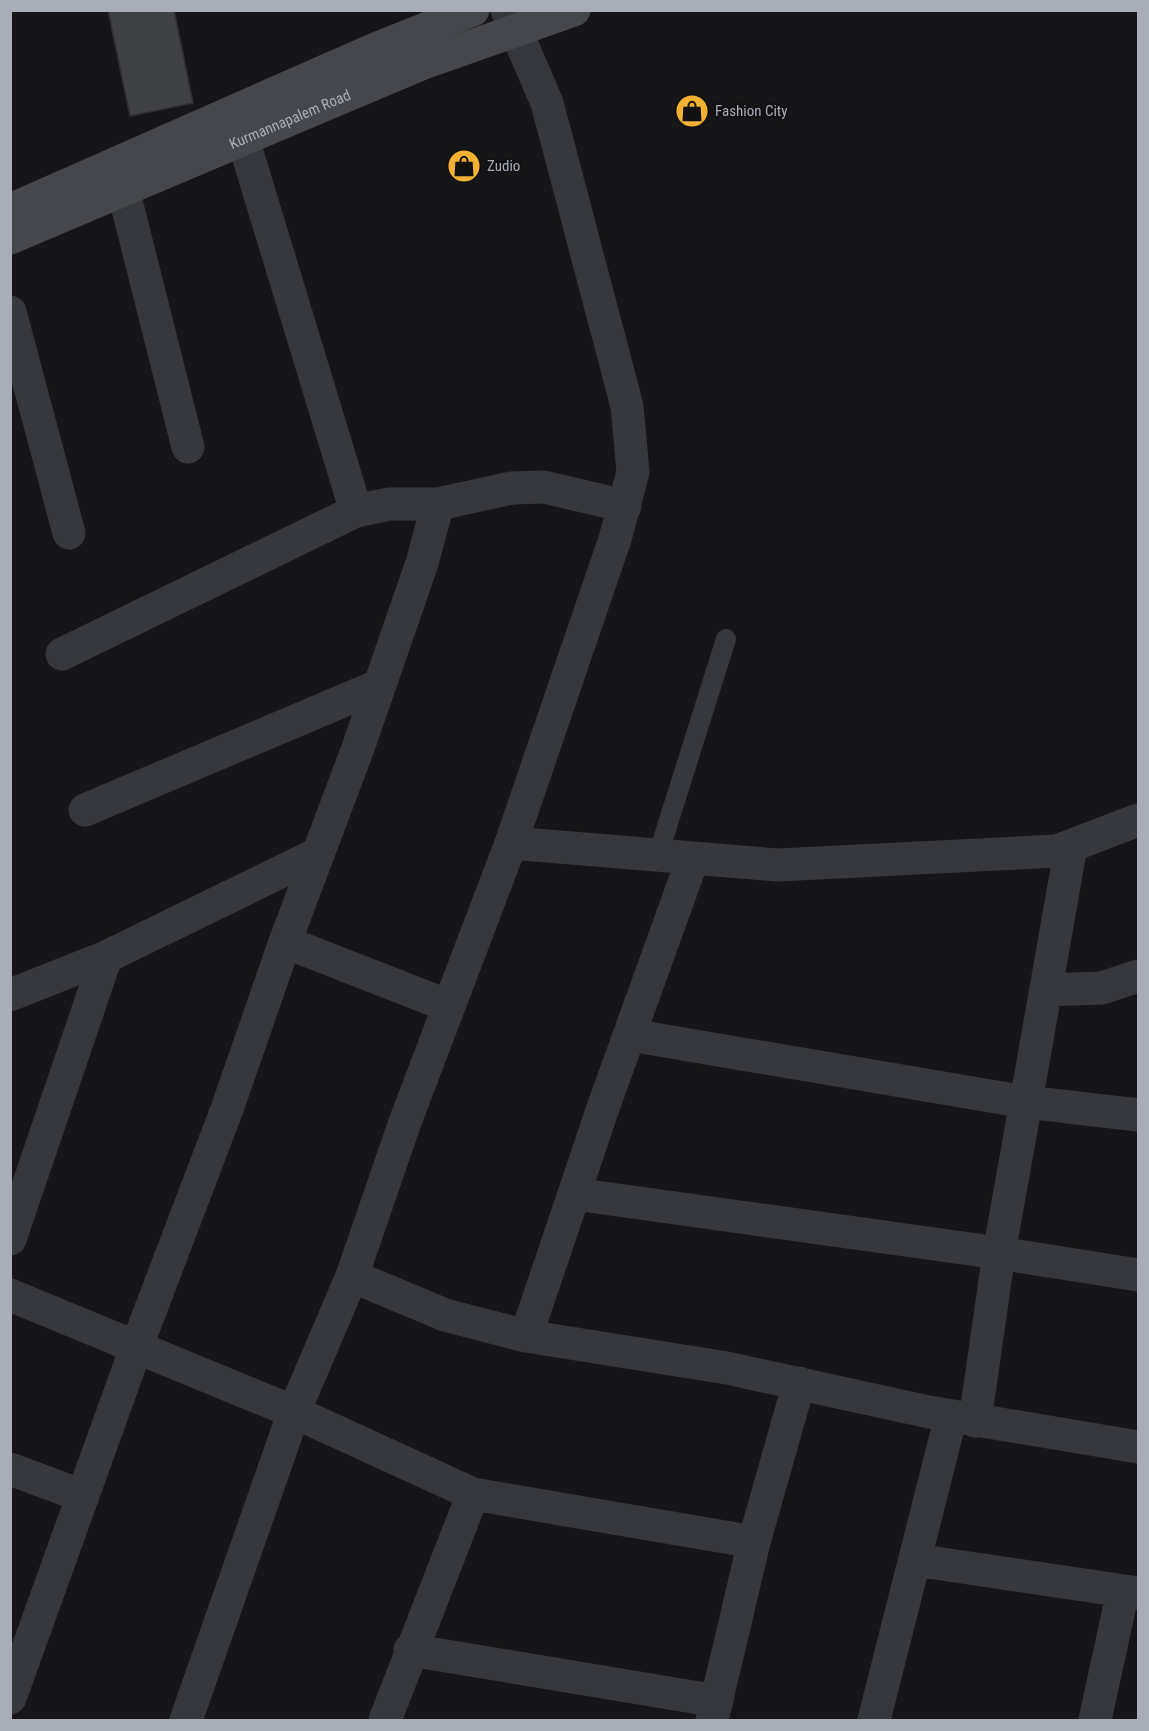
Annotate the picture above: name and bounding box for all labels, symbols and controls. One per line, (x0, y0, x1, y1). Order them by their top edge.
street label: Kurmannapalem Road (227, 86, 353, 153)
shop icon: Fashion City (674, 93, 710, 129)
place label: Fashion City (715, 102, 788, 120)
shop icon: Zudio (446, 148, 482, 184)
place label: Zudio (487, 157, 520, 175)

